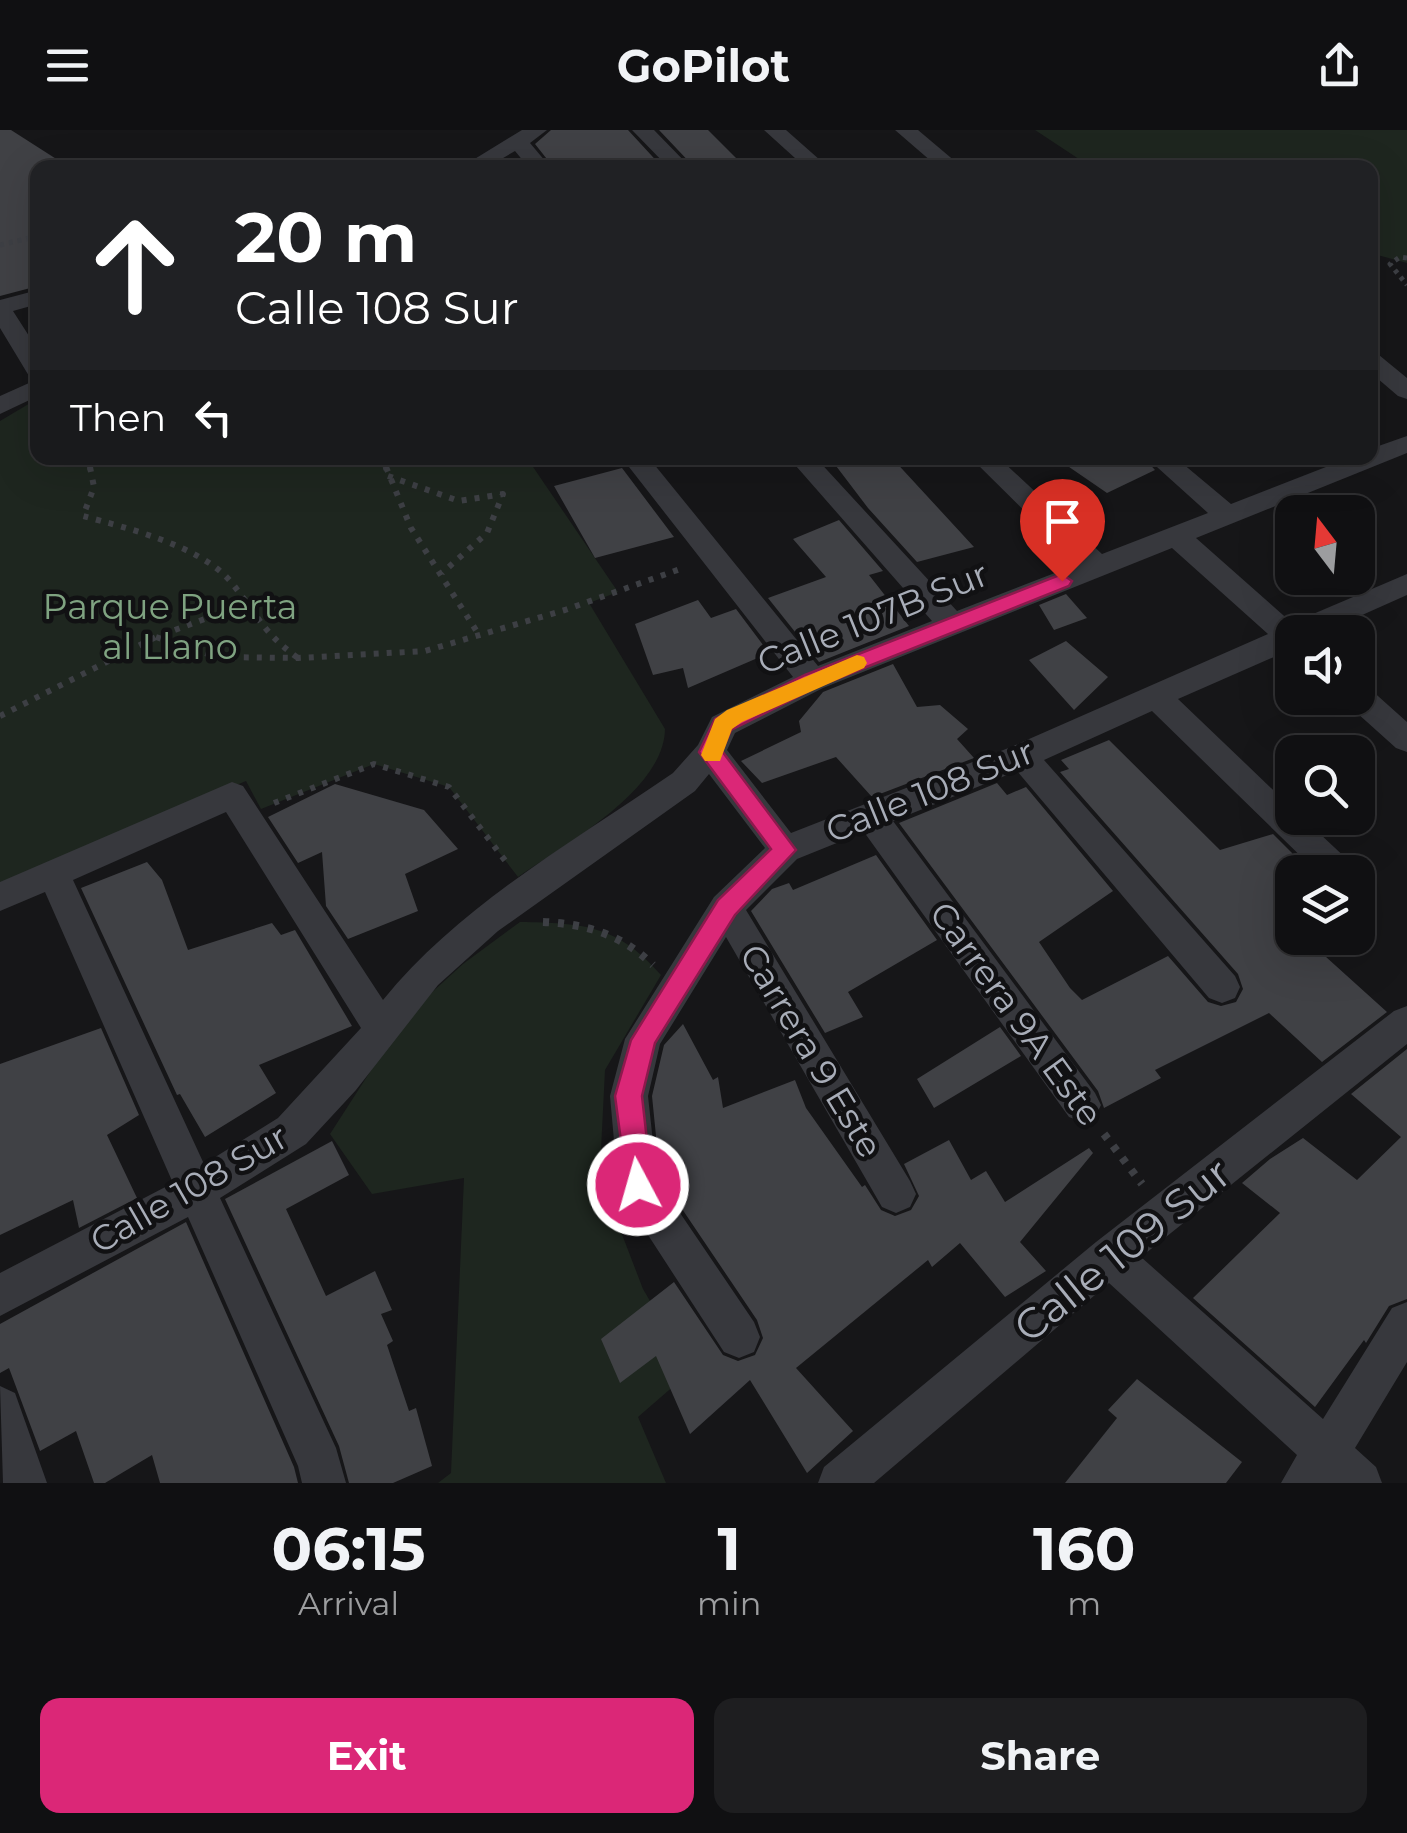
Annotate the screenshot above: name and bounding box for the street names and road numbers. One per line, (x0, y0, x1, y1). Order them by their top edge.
street label: Calle 107B Sur (751, 552, 995, 683)
street label: Calle 108 Sur (819, 729, 1040, 852)
street label: Carrera 9A Este (921, 893, 1112, 1134)
street label: Carrera 9 Este (731, 936, 892, 1165)
street label: Calle 108 Sur (82, 1115, 295, 1262)
street label: Calle 109 Sur (1003, 1147, 1241, 1353)

